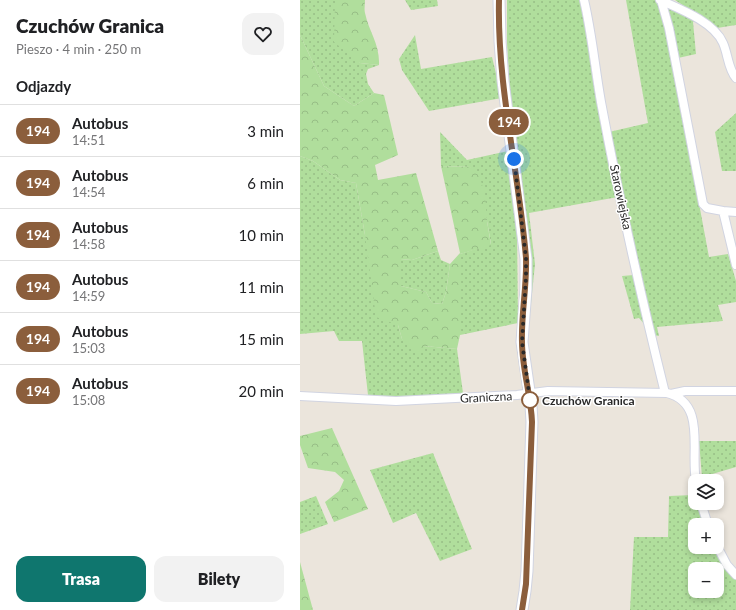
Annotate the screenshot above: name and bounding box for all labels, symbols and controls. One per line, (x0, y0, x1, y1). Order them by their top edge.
button: heart (242, 13, 284, 55)
text: Czuchów Granica (16, 14, 164, 37)
text: Pieszo · 4 min · 250 m (16, 41, 141, 57)
text: Odjazdy (16, 77, 71, 95)
line badge: 194 (486, 109, 532, 135)
text: 194 (497, 113, 521, 130)
text: Autobus (72, 114, 128, 132)
text: 194 (26, 122, 50, 139)
text: 3 min (247, 122, 284, 140)
text: 14:51 (72, 132, 105, 148)
your location (504, 149, 524, 169)
street label: Starowiejska (607, 163, 635, 231)
text: Autobus (72, 166, 128, 184)
text: 194 (26, 174, 50, 191)
text: 6 min (247, 174, 284, 192)
text: 14:54 (72, 184, 105, 200)
text: Autobus (72, 218, 128, 236)
text: 194 (26, 226, 50, 243)
text: 10 min (238, 226, 284, 244)
text: 14:58 (72, 236, 105, 252)
text: Autobus (72, 270, 128, 288)
text: 194 (26, 278, 50, 295)
text: 11 min (238, 278, 284, 296)
text: 14:59 (72, 288, 105, 304)
text: Autobus (72, 322, 128, 340)
text: 194 (26, 330, 50, 347)
text: 15 min (238, 330, 284, 348)
text: 15:03 (72, 340, 105, 356)
text: Autobus (72, 374, 128, 392)
text: 194 (26, 382, 50, 399)
text: 20 min (238, 382, 284, 400)
street label: Graniczna (459, 388, 513, 406)
marker: Czuchów Granica (521, 391, 539, 409)
text: 15:08 (72, 392, 105, 408)
place label: Czuchów Granica (542, 393, 635, 408)
map controls (688, 474, 724, 598)
button: layers (688, 474, 724, 510)
button: + (688, 518, 724, 554)
button: Trasa (16, 556, 146, 602)
button: Bilety (154, 556, 284, 602)
button: − (688, 562, 724, 598)

